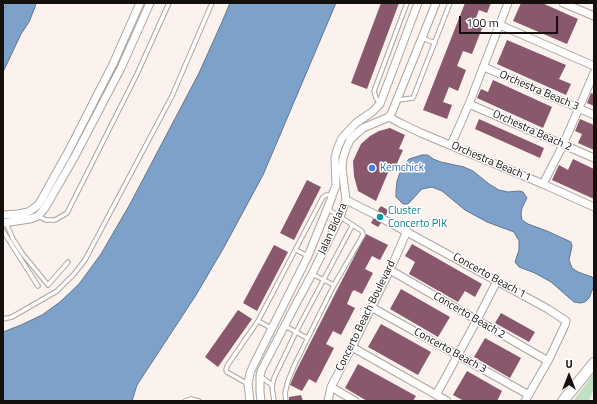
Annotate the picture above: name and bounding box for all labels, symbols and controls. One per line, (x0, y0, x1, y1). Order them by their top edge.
scale bar (461, 8, 560, 34)
text: 100 m (466, 13, 499, 32)
street label: Orchestra Beach 3 (497, 68, 581, 114)
street label: Orchestra Beach 2 (490, 108, 574, 154)
street label: Orchestra Beach 1 (449, 139, 533, 185)
place label: Kemchick (380, 161, 424, 175)
marker: Kemchick (367, 163, 377, 173)
street label: Jalan Bidara (316, 201, 350, 257)
place label: Cluster Concerto PIK (388, 204, 447, 230)
marker: Cluster Concerto PIK (375, 212, 385, 222)
street label: Concerto Beach 1 (450, 251, 528, 301)
street label: Concerto Beach Boulevard (333, 259, 399, 373)
street label: Concerto Beach 2 (431, 290, 507, 342)
street label: Concerto Beach 3 (411, 326, 489, 376)
north arrow (549, 356, 589, 396)
text: U (565, 356, 573, 372)

